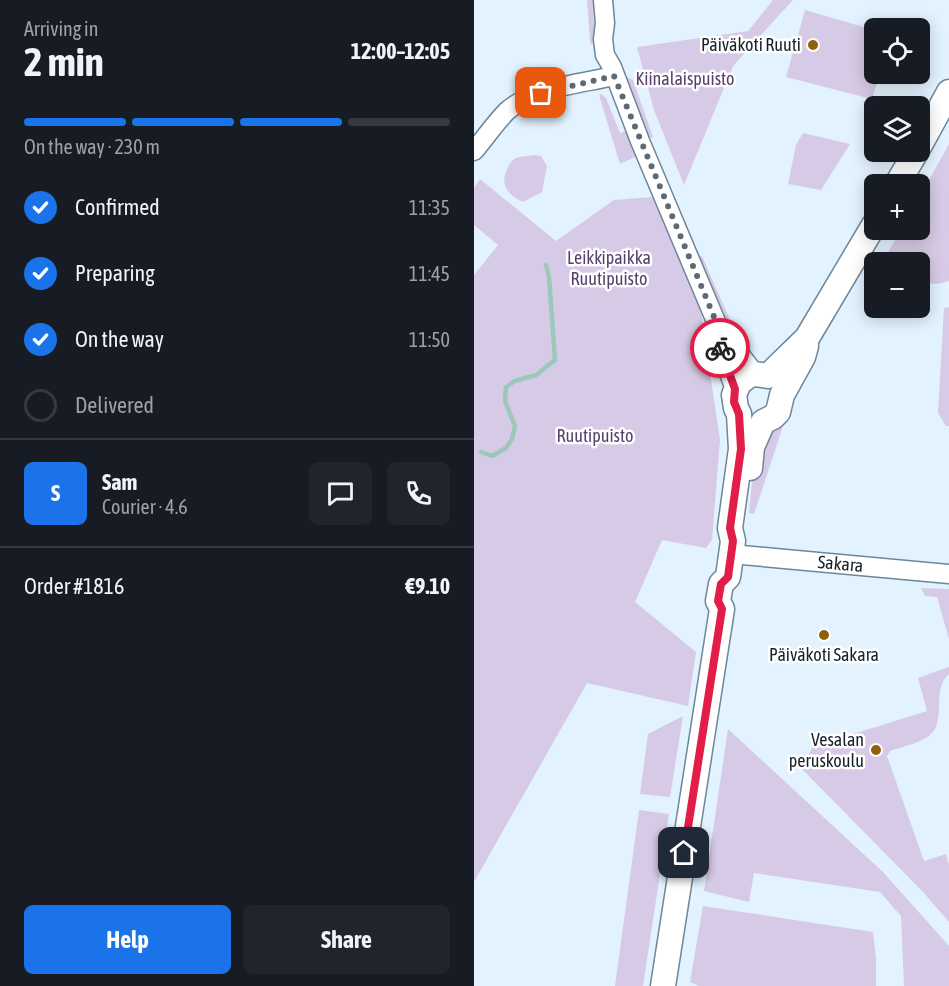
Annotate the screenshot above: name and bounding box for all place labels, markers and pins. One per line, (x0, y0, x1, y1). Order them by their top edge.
place label: Päiväkoti Ruuti (701, 34, 801, 55)
marker: Päiväkoti Ruuti (806, 38, 820, 52)
pin (515, 67, 566, 118)
marker: Päiväkoti Sakara (817, 628, 831, 642)
place label: Päiväkoti Sakara (769, 644, 879, 665)
place label: Vesalan peruskoulu (789, 729, 864, 771)
marker: Vesalan peruskoulu (869, 743, 883, 757)
pin (658, 827, 709, 878)

